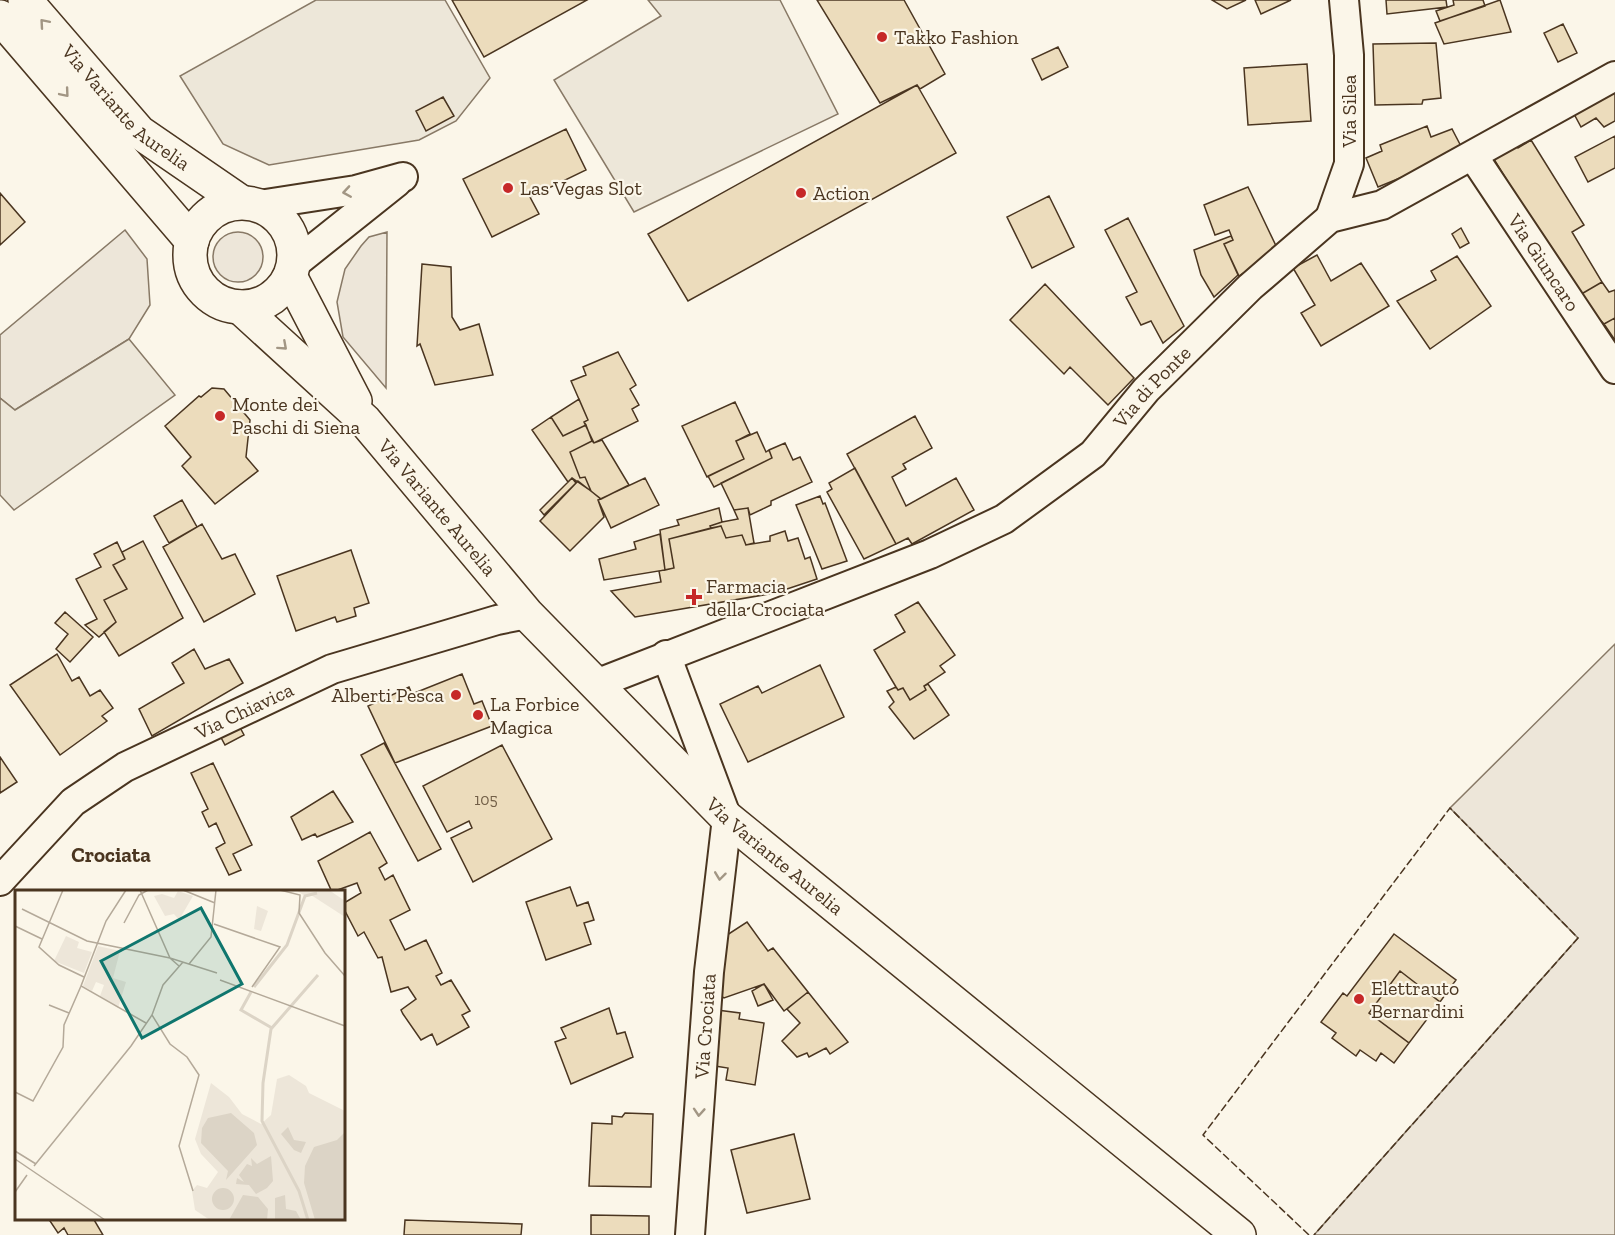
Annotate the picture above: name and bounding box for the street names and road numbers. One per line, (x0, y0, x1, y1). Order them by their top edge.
street label: Via Variante Aurelia (56, 39, 195, 176)
street label: Via Silea (1337, 74, 1361, 149)
street label: Via Giuncaro (1502, 208, 1585, 316)
street label: Via di Ponte (1107, 341, 1196, 433)
street label: Via Variante Aurelia (373, 433, 502, 581)
street label: Via Chiavica (190, 677, 297, 745)
street label: Via Variante Aurelia (701, 791, 849, 920)
street label: Via Crociata (689, 972, 721, 1080)

